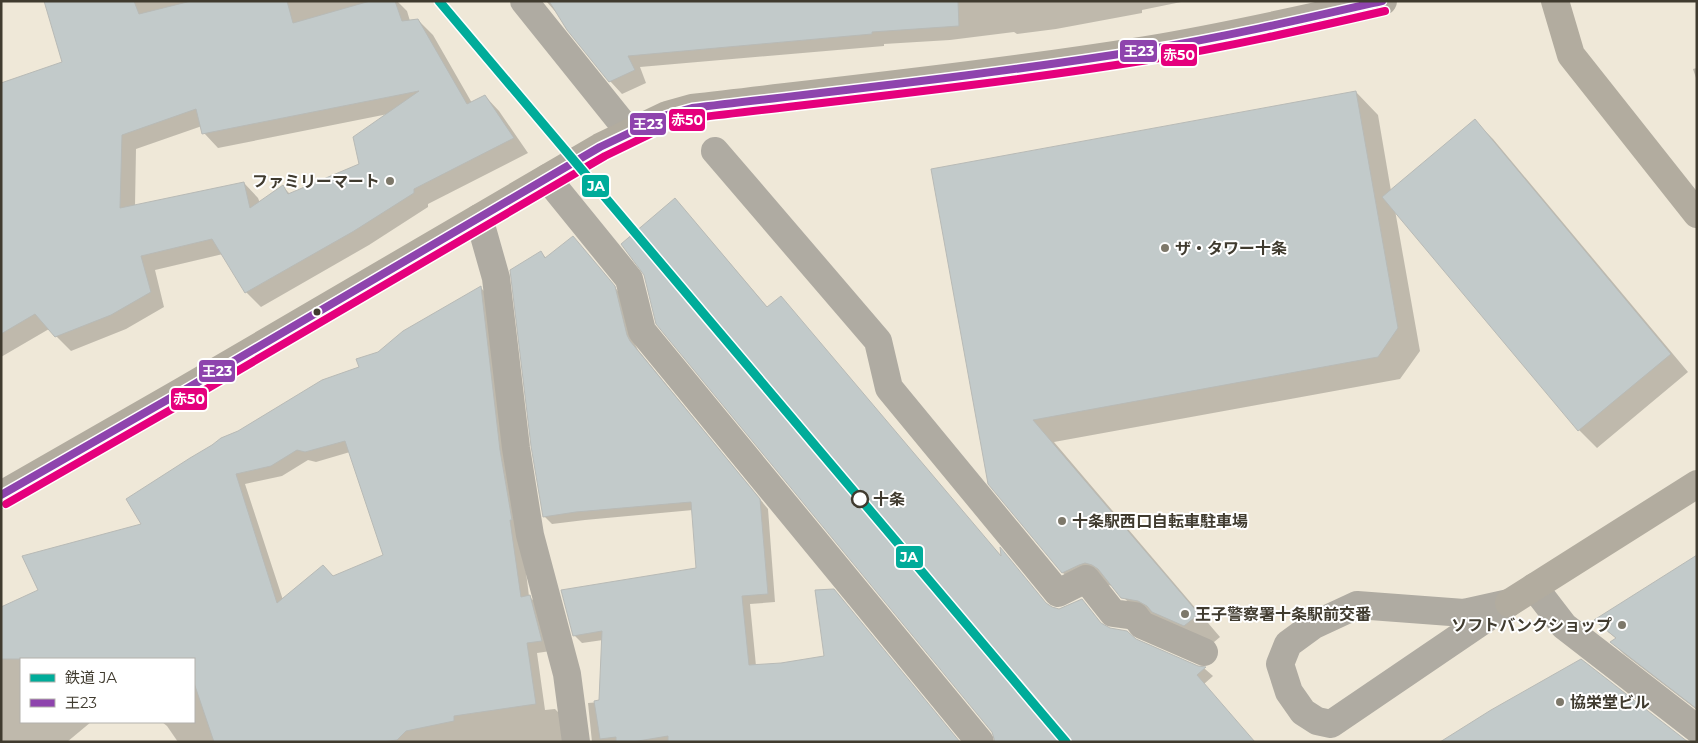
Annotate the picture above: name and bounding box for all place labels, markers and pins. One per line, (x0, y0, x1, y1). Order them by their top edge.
place label: ファミリーマート (252, 172, 380, 191)
marker: ファミリーマート (384, 175, 396, 187)
place label: ザ・タワー十条 (1175, 239, 1287, 258)
marker: ザ・タワー十条 (1159, 242, 1171, 254)
unlabelled marker (312, 307, 322, 317)
marker: 十条 (851, 490, 869, 508)
place label: 十条 (873, 490, 905, 509)
place label: 十条駅西口自転車駐車場 (1072, 512, 1248, 531)
marker: 十条駅西口自転車駐車場 (1056, 515, 1068, 527)
place label: 王子警察署十条駅前交番 (1195, 605, 1371, 624)
marker: 王子警察署十条駅前交番 (1179, 608, 1191, 620)
place label: ソフトバンクショップ (1451, 616, 1612, 635)
marker: ソフトバンクショップ (1616, 619, 1628, 631)
place label: 協栄堂ビル (1570, 693, 1650, 712)
marker: 協栄堂ビル (1554, 696, 1566, 708)

